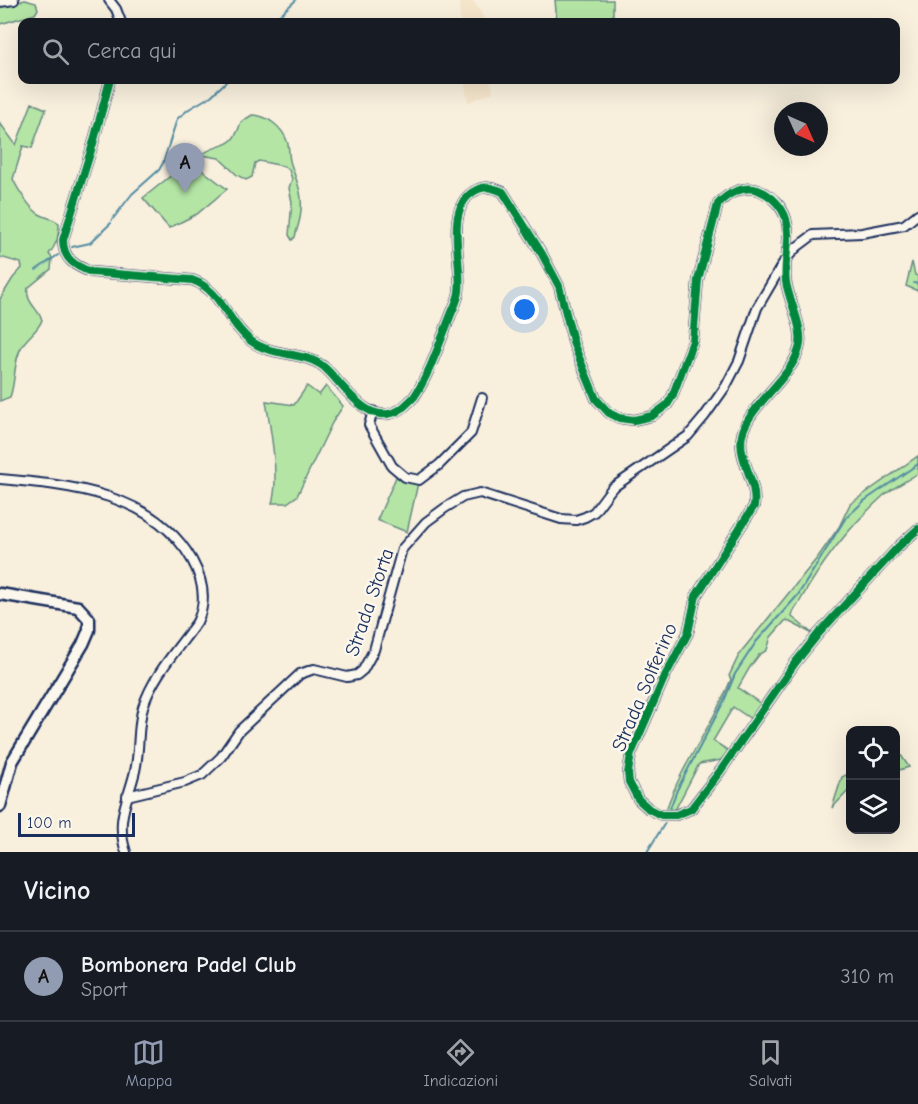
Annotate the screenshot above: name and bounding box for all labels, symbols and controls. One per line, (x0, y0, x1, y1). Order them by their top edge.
search box (18, 18, 900, 84)
icon: search (39, 35, 72, 68)
text: Cerca qui (87, 38, 177, 64)
north arrow (774, 102, 828, 156)
pin: A (166, 144, 204, 193)
your location (510, 295, 539, 324)
street label: Strada Storta (340, 545, 399, 659)
street label: Strada Solferino (607, 619, 682, 755)
map controls (846, 726, 900, 834)
button: locate (846, 726, 900, 780)
button: layers (846, 780, 900, 834)
scale bar (18, 810, 135, 838)
text: 100 m (27, 814, 71, 832)
text: Vicino (24, 876, 90, 906)
text: Bombonera Padel Club (81, 952, 296, 978)
text: A (38, 965, 49, 988)
text: 310 m (841, 965, 894, 988)
text: Sport (81, 978, 127, 1001)
tab: Mappa (125, 1036, 172, 1090)
tab: Indicazioni (423, 1036, 498, 1090)
tab: Salvati (749, 1036, 793, 1090)

